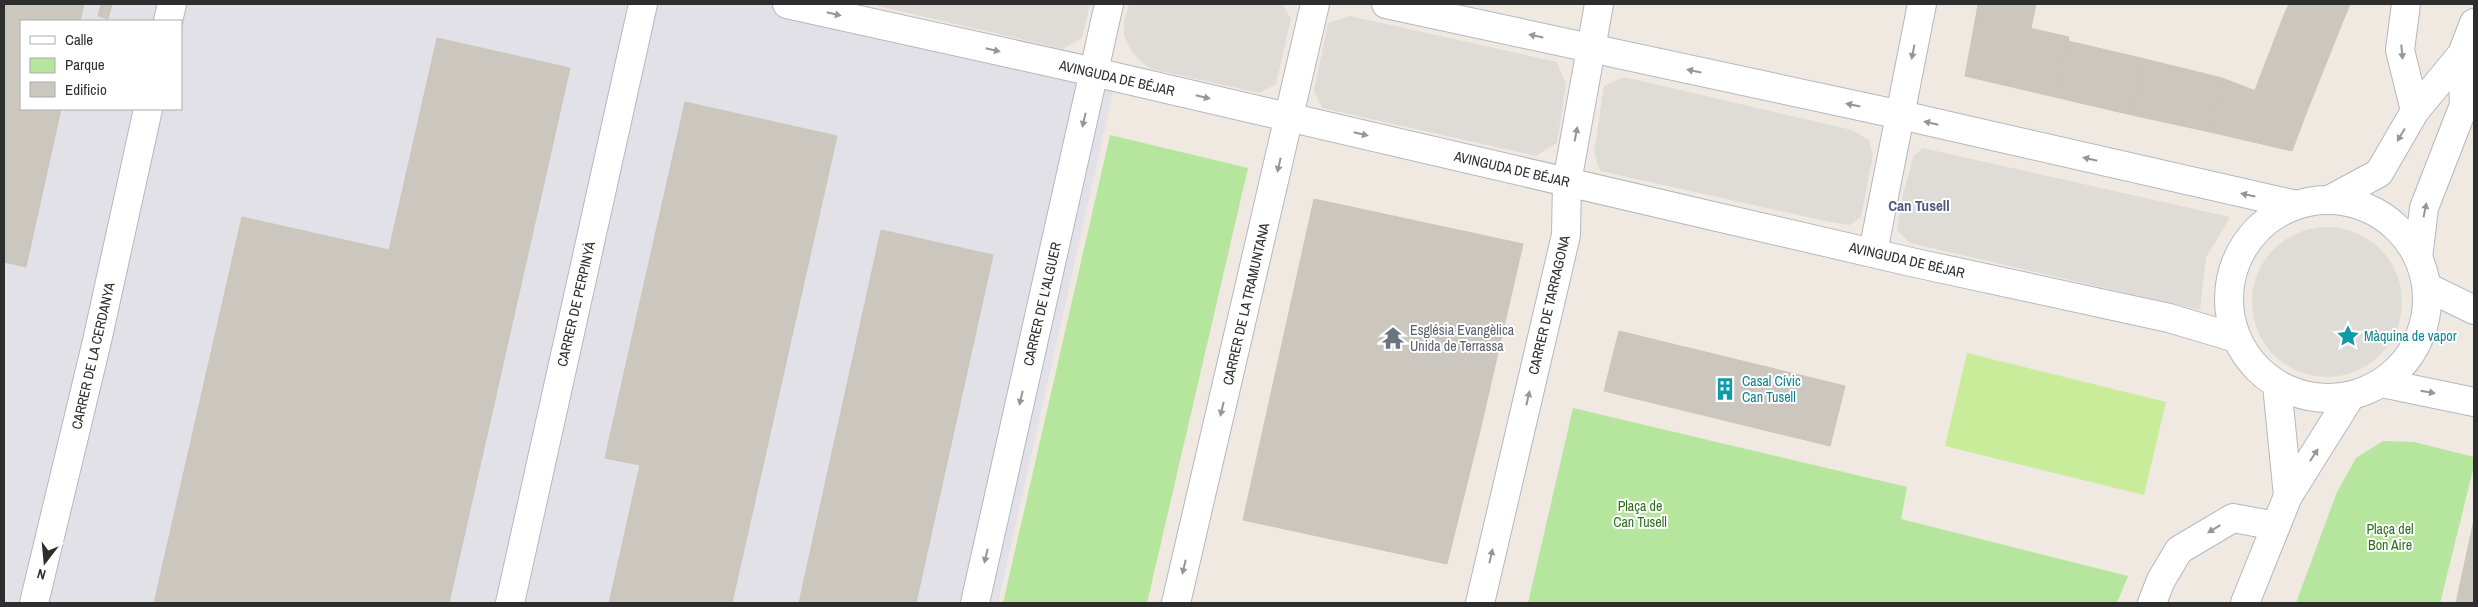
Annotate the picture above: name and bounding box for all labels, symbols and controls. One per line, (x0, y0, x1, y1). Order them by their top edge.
one-way arrow (827, 10, 842, 18)
legend (20, 20, 182, 110)
text: Calle (65, 29, 93, 50)
one-way arrow (1528, 32, 1543, 40)
one-way arrow (1909, 44, 1917, 59)
one-way arrow (2398, 44, 2406, 60)
one-way arrow (985, 46, 1001, 54)
text: Parque (65, 54, 105, 75)
street label: AVINGUDA DE BÉJAR (1057, 56, 1176, 100)
one-way arrow (1686, 67, 1702, 75)
text: Edificio (65, 79, 107, 100)
one-way arrow (1195, 93, 1210, 101)
one-way arrow (1846, 101, 1861, 109)
one-way arrow (1080, 112, 1088, 127)
one-way arrow (1924, 119, 1939, 127)
one-way arrow (1572, 126, 1580, 142)
one-way arrow (2397, 128, 2406, 141)
one-way arrow (1353, 130, 1368, 138)
street label: AVINGUDA DE BÉJAR (1452, 147, 1571, 191)
one-way arrow (2082, 155, 2097, 163)
one-way arrow (1275, 158, 1283, 173)
one-way arrow (2240, 190, 2256, 198)
district label: Can Tusell (1888, 195, 1950, 216)
one-way arrow (2421, 202, 2429, 217)
street label: CARRER DE LA TRAMUNTANA (1219, 221, 1274, 387)
street label: CARRER DE TARRAGONA (1524, 233, 1574, 376)
street label: AVINGUDA DE BÉJAR (1847, 238, 1966, 282)
street label: CARRER DE PERPINYÀ (553, 239, 599, 368)
street label: CARRER DE L'ALGUER (1019, 240, 1065, 368)
street label: CARRER DE LA CERDANYA (67, 280, 119, 431)
place label: Església Evangèlica Unida de Terrassa (1410, 321, 1515, 355)
place icon: Màquina de vapor (2335, 323, 2361, 349)
temple icon: Església Evangèlica Unida de Terrassa (1380, 325, 1406, 351)
place label: Màquina de vapor (2364, 327, 2457, 345)
place label: Casal Cívic Can Tusell (1742, 372, 1801, 406)
building icon: Casal Cívic Can Tusell (1712, 376, 1738, 402)
one-way arrow (2421, 388, 2437, 396)
one-way arrow (1017, 390, 1025, 405)
one-way arrow (1524, 390, 1532, 405)
one-way arrow (1218, 401, 1226, 416)
one-way arrow (2310, 449, 2319, 462)
park label: Plaça de Can Tusell (1613, 497, 1667, 531)
park label: Plaça del Bon Aire (2366, 520, 2414, 554)
one-way arrow (2207, 525, 2220, 534)
north arrow (20, 537, 70, 587)
one-way arrow (1487, 548, 1495, 563)
one-way arrow (982, 549, 990, 564)
one-way arrow (1180, 559, 1188, 574)
text: N (35, 565, 48, 584)

